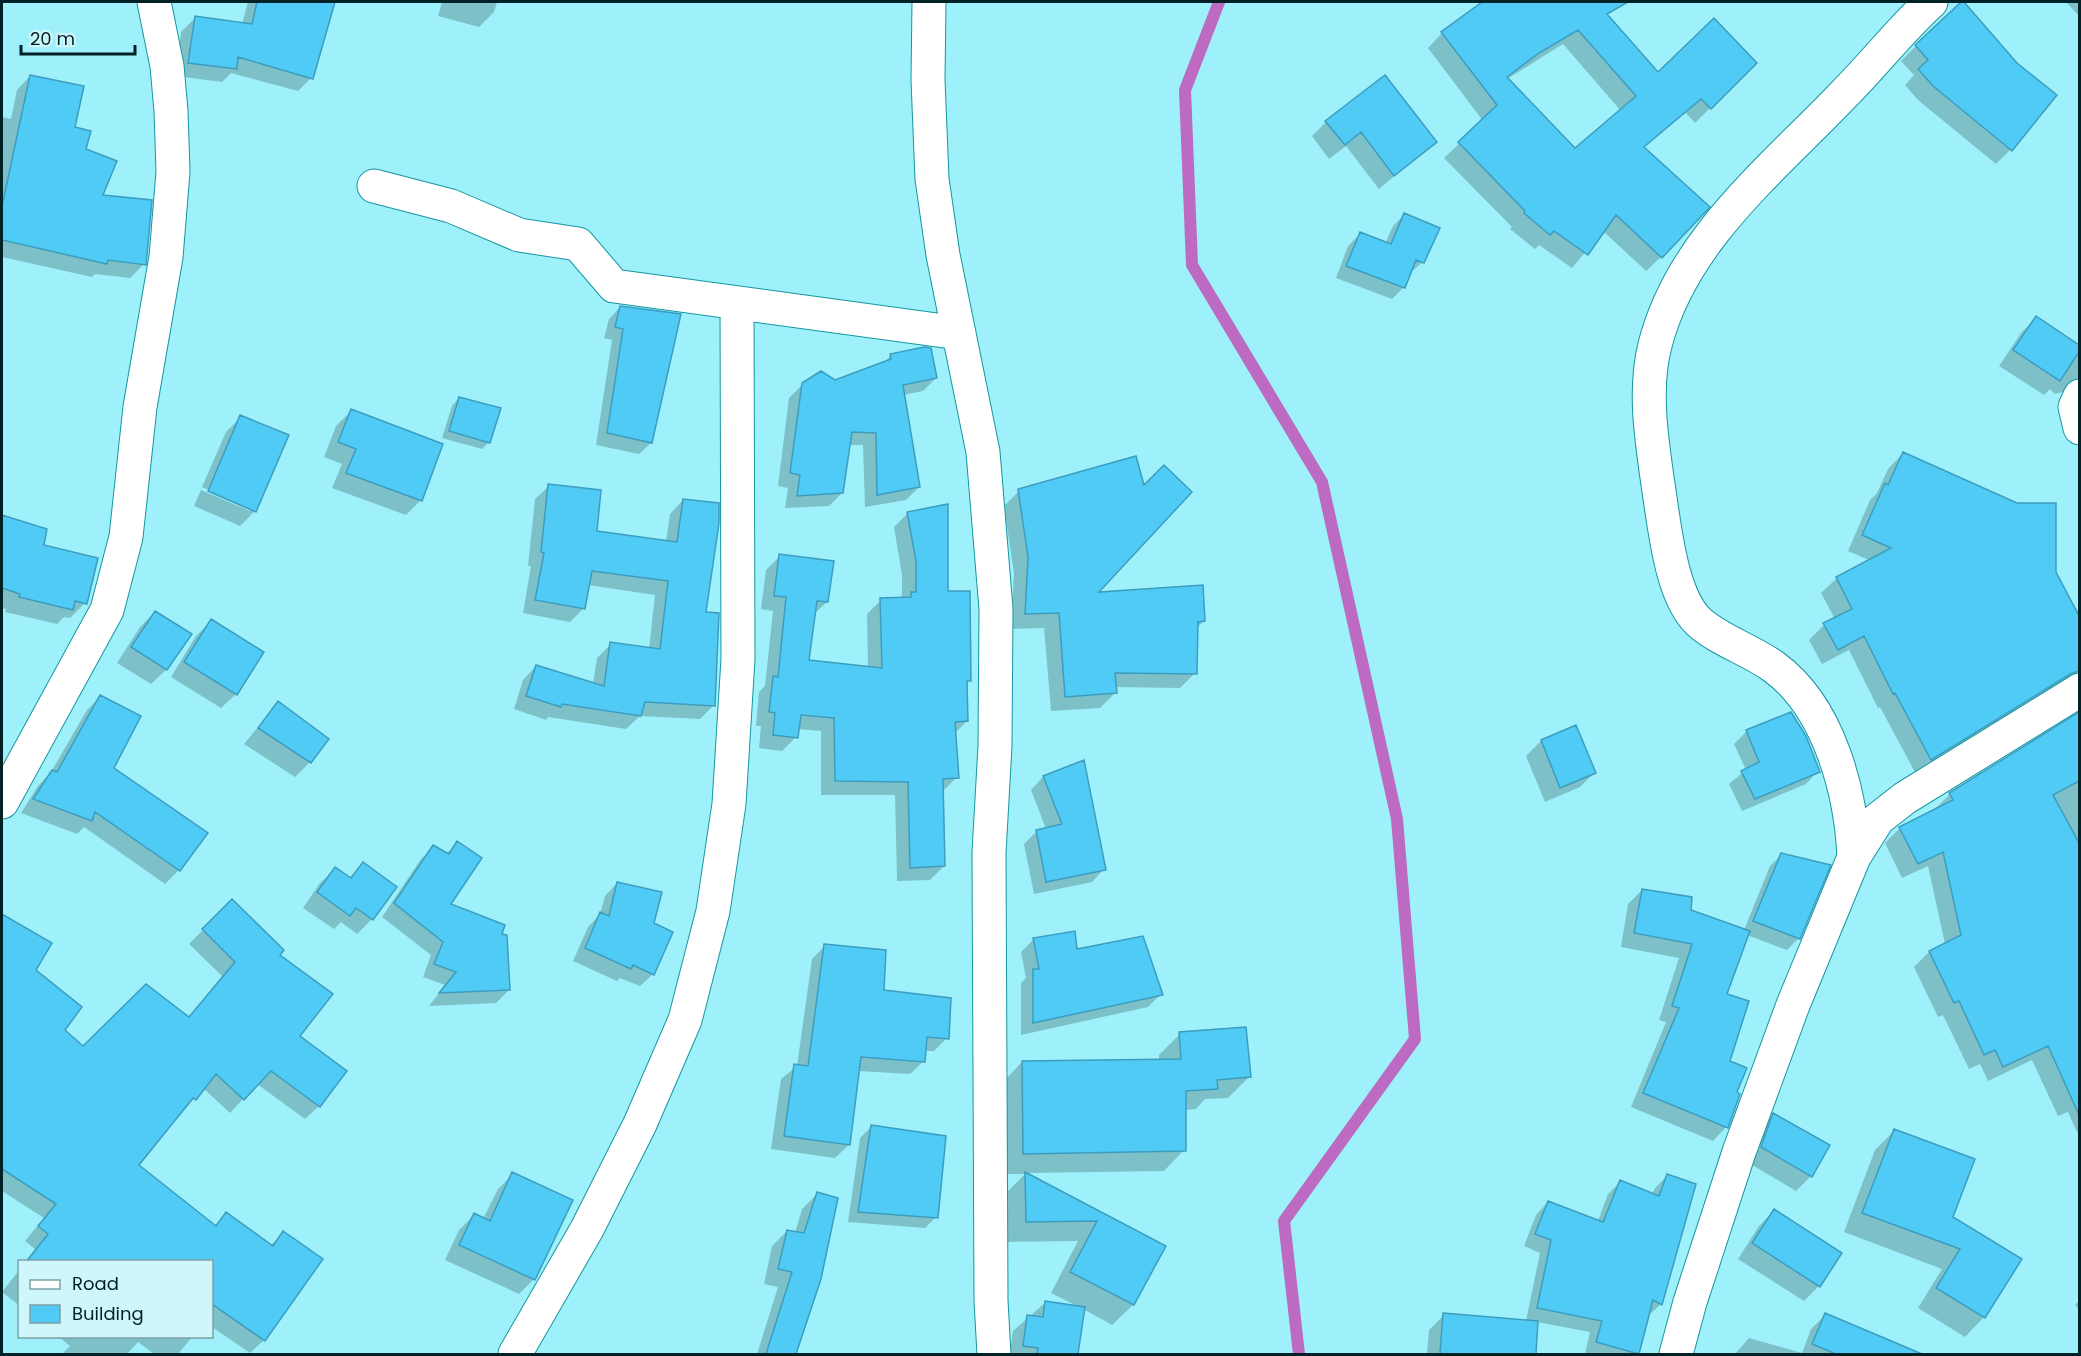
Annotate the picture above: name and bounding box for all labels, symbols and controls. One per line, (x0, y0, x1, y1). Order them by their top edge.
scale bar (21, 18, 135, 56)
text: 20 m (30, 26, 75, 51)
legend (18, 1260, 213, 1338)
text: Road (72, 1271, 119, 1296)
text: Building (72, 1301, 144, 1326)

